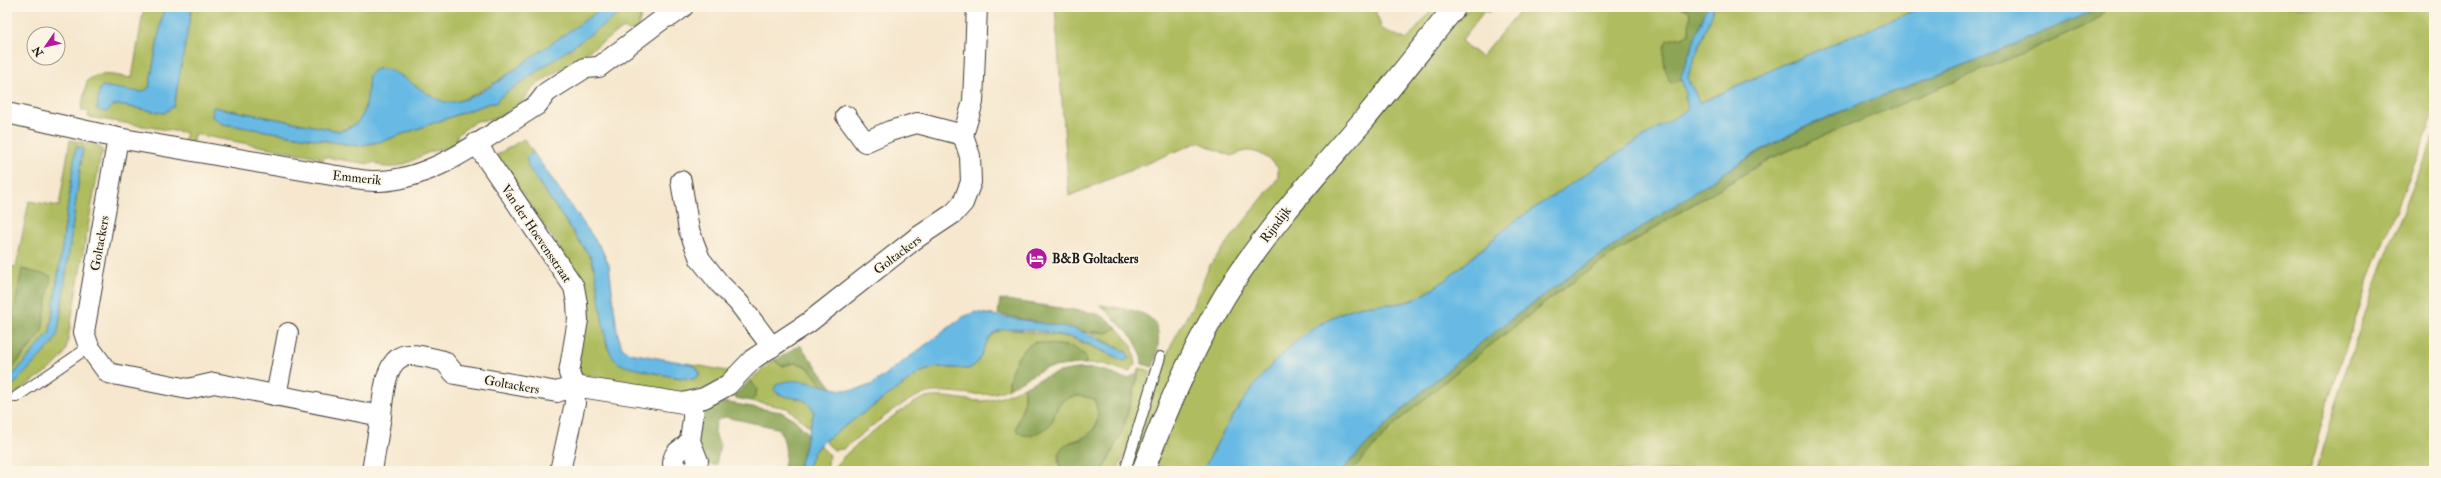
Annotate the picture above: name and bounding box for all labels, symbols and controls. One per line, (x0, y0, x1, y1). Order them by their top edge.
north arrow (26, 26, 66, 66)
text: N (29, 43, 47, 60)
street label: Emmerik (331, 167, 383, 189)
street label: Van der Hoevensstraat (497, 181, 575, 286)
street label: Rijndijk (1257, 203, 1295, 246)
street label: Goltackers (87, 214, 113, 272)
street label: Goltackers (870, 231, 925, 278)
hotel icon: B&B Goltackers (1023, 245, 1049, 271)
place label: B&B Goltackers (1052, 251, 1139, 267)
street label: Goltackers (483, 372, 541, 398)

